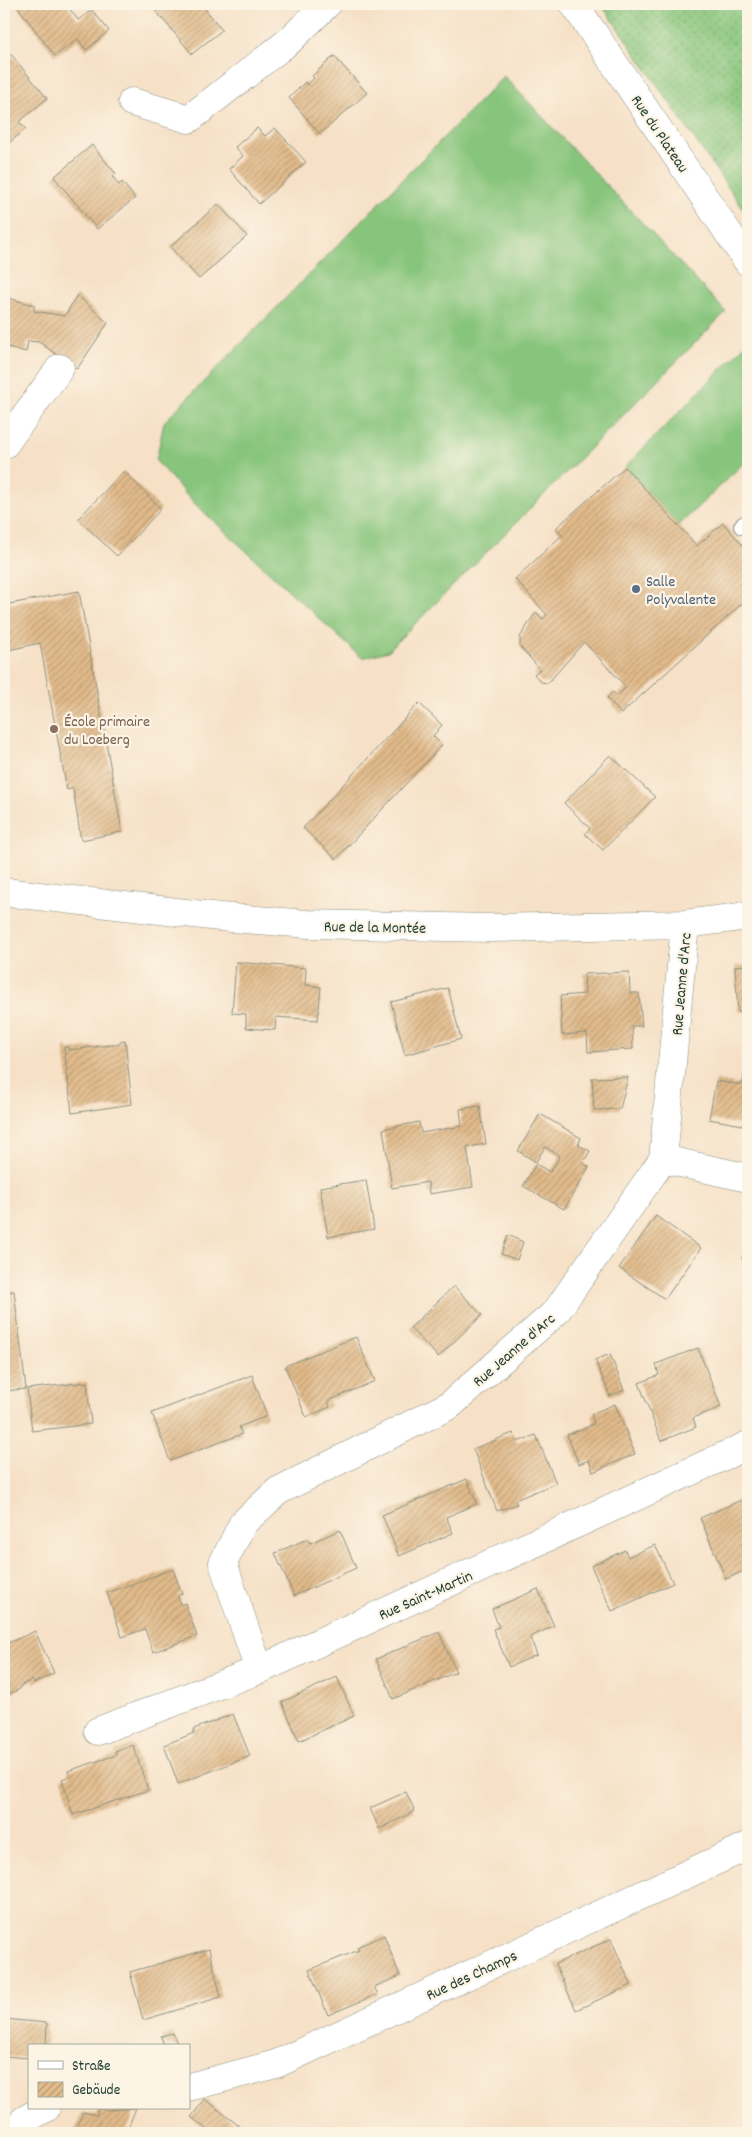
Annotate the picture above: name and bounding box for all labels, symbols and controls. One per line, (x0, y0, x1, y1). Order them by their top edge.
street label: Rue du Plateau (624, 91, 694, 178)
place label: Salle Polyvalente (646, 571, 716, 612)
marker: Salle Polyvalente (630, 583, 642, 595)
place label: École primaire du Loeberg (64, 711, 150, 752)
marker: École primaire du Loeberg (48, 723, 60, 735)
street label: Rue de la Montée (324, 916, 426, 941)
street label: Rue Jeanne d'Arc (667, 932, 698, 1037)
street label: Rue Jeanne d'Arc (468, 1308, 561, 1393)
street label: Rue Saint-Martin (375, 1565, 477, 1627)
street label: Rue des Champs (423, 1945, 522, 2007)
legend (28, 2044, 190, 2110)
text: Straße (72, 2056, 111, 2078)
text: Gebäude (72, 2080, 121, 2102)

